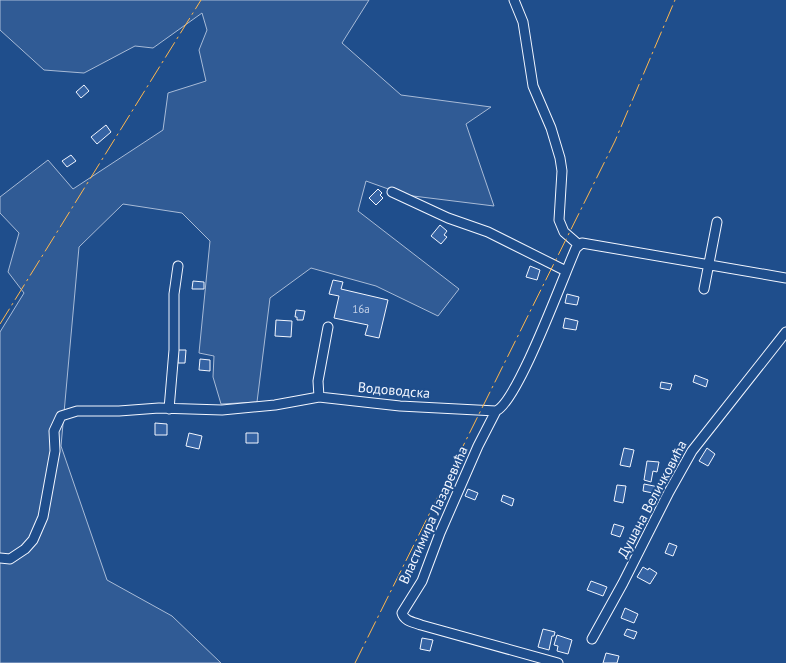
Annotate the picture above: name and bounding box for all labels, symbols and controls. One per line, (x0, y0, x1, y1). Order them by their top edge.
house number: 16a (352, 302, 370, 316)
street label: Водоводска (357, 378, 431, 402)
street label: Душана Величковића (613, 437, 691, 561)
street label: Властимира Лазаревића (394, 443, 472, 587)

